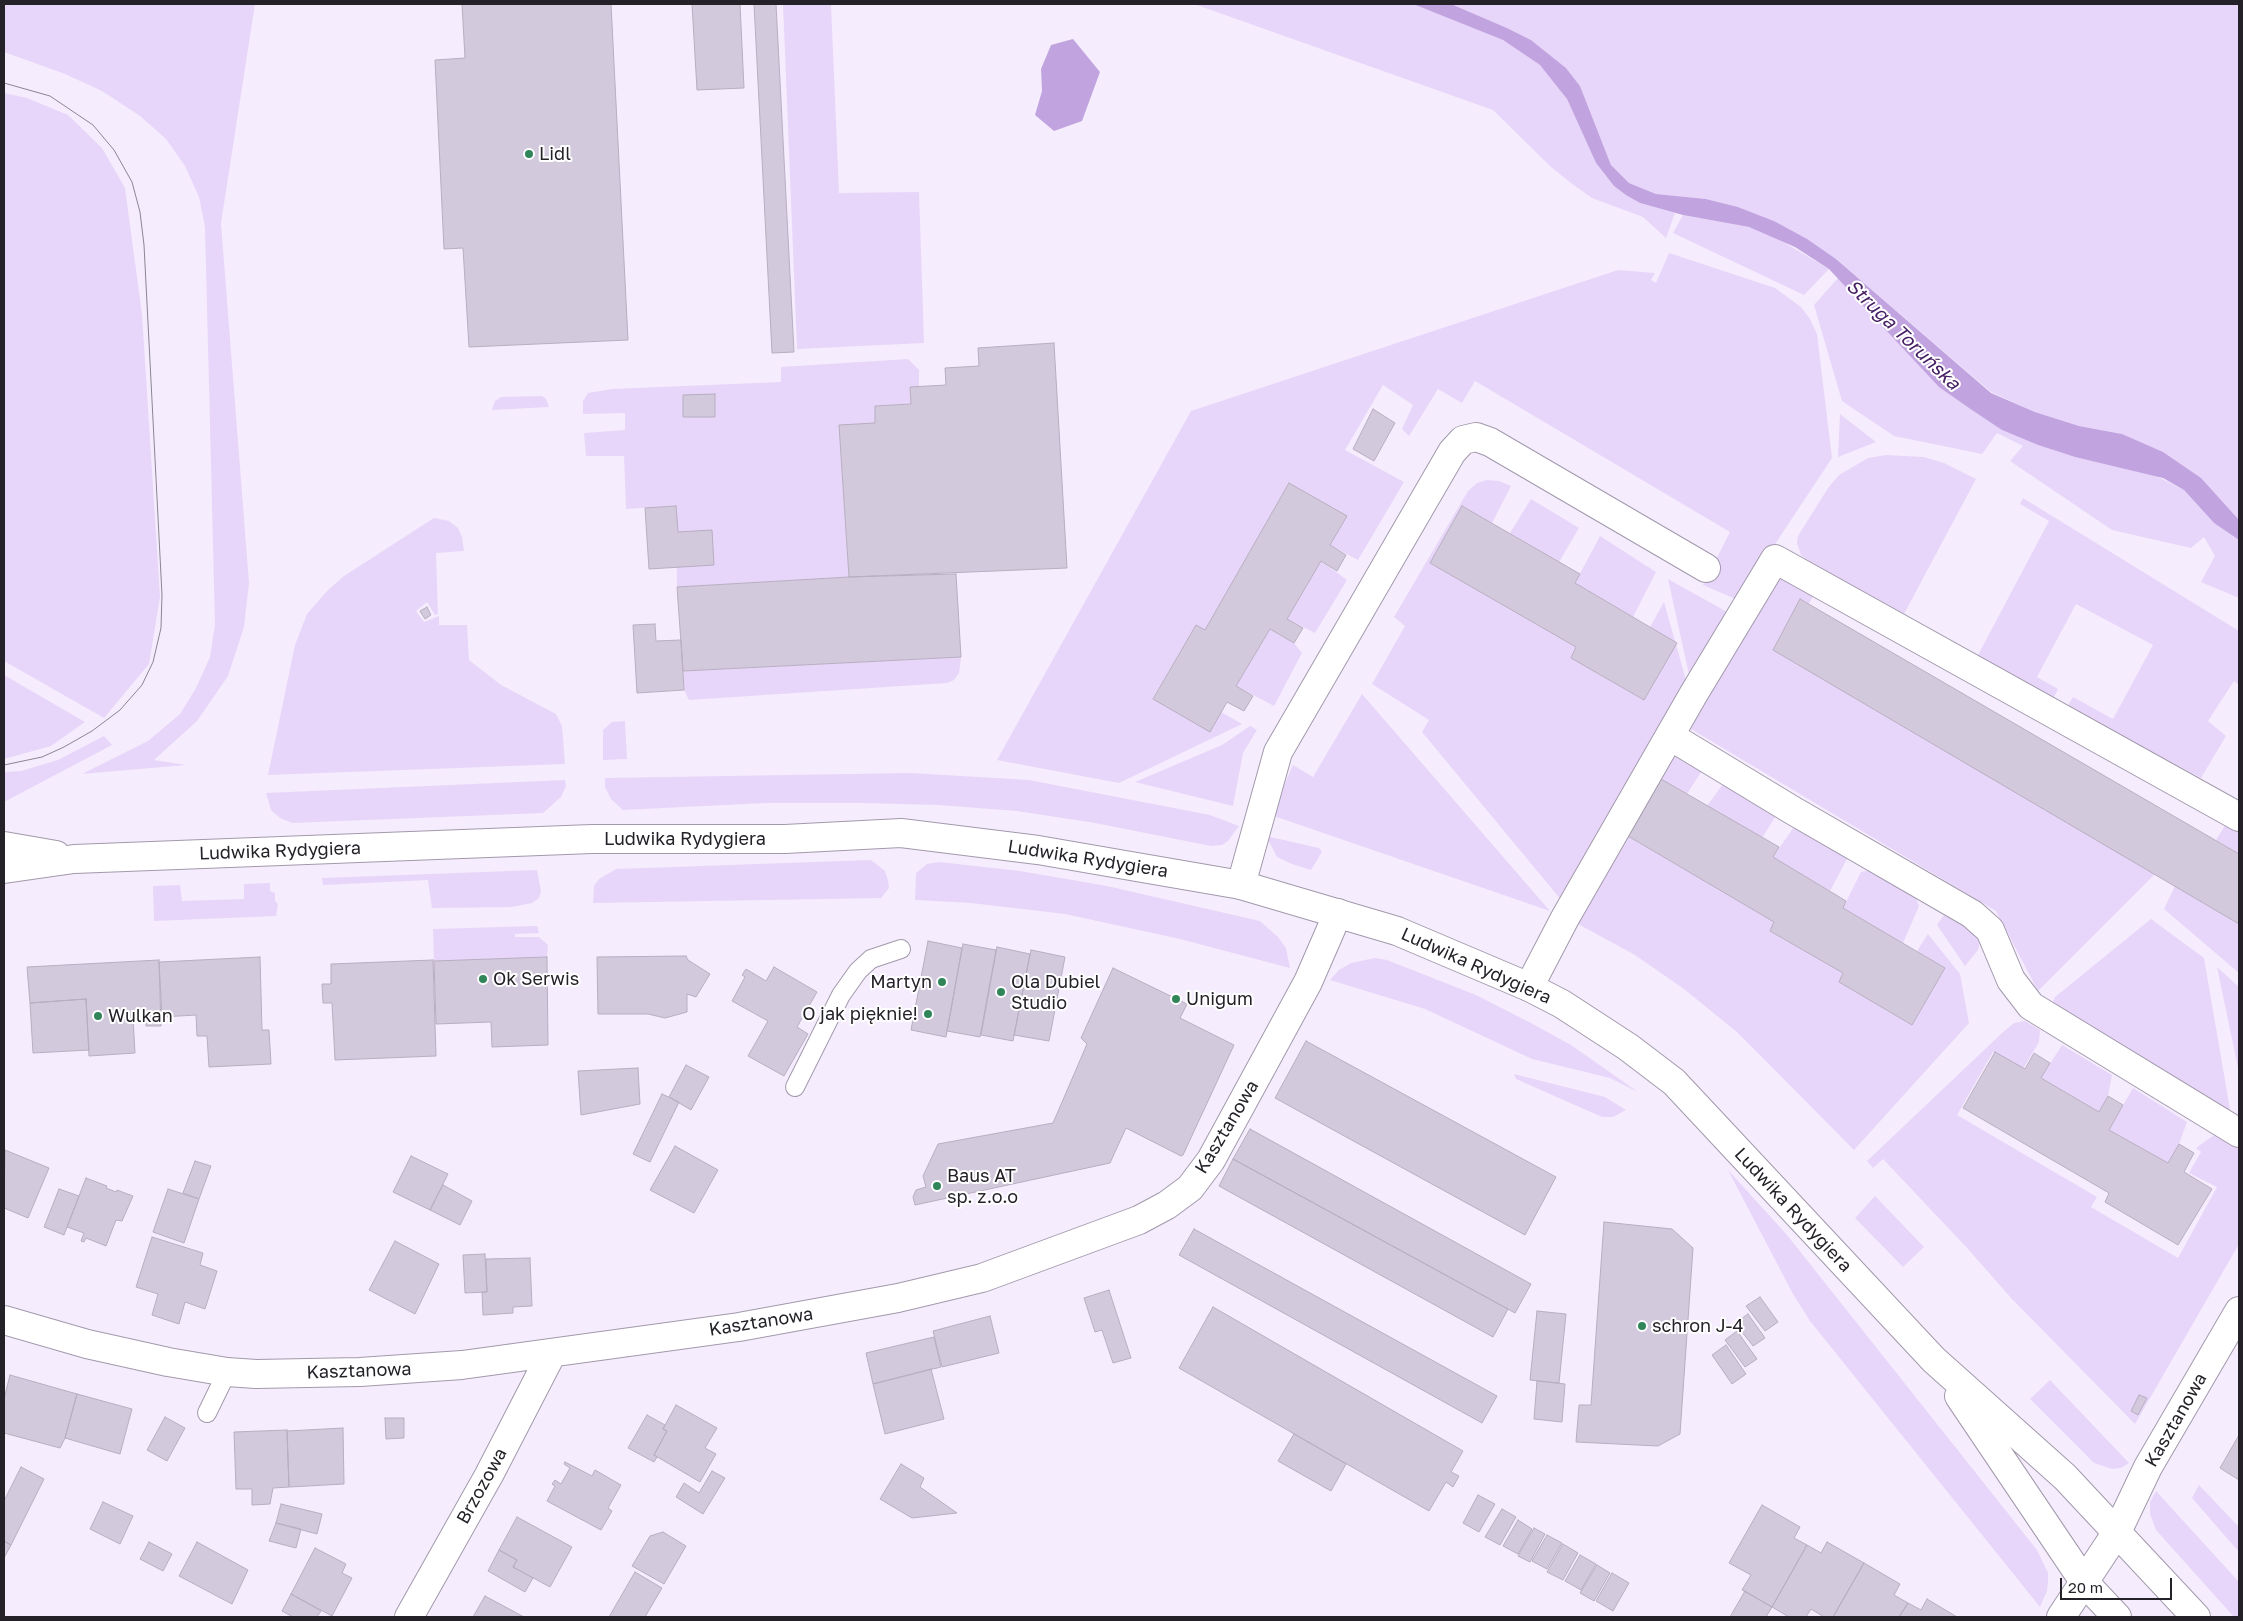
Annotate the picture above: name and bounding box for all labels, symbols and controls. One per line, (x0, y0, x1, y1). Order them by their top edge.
place label: Lidl (539, 143, 571, 165)
marker: Lidl (523, 148, 535, 160)
water label: Struga Toruńska (1842, 275, 1964, 395)
street label: Ludwika Rydygiera (604, 828, 766, 850)
street label: Ludwika Rydygiera (1006, 836, 1170, 882)
street label: Ludwika Rydygiera (199, 837, 361, 865)
street label: Ludwika Rydygiera (1398, 923, 1554, 1009)
place label: Ok Serwis (493, 968, 579, 990)
place label: Martyn (870, 971, 932, 993)
place label: Ola Dubiel Studio (1011, 971, 1100, 1014)
marker: Ok Serwis (477, 973, 489, 985)
marker: Martyn (936, 976, 948, 988)
marker: Ola Dubiel Studio (995, 986, 1007, 998)
place label: Unigum (1186, 988, 1253, 1010)
marker: Unigum (1170, 993, 1182, 1005)
place label: O jak pięknie! (802, 1003, 918, 1025)
place label: Wulkan (108, 1005, 173, 1027)
marker: O jak pięknie! (922, 1008, 934, 1020)
marker: Wulkan (92, 1010, 104, 1022)
street label: Kasztanowa (1191, 1076, 1263, 1178)
street label: Ludwika Rydygiera (1730, 1143, 1856, 1277)
place label: Baus AT sp. z.o.o (947, 1165, 1018, 1208)
marker: Baus AT sp. z.o.o (931, 1180, 943, 1192)
street label: Kasztanowa (707, 1303, 815, 1341)
place label: schron J-4 (1652, 1315, 1743, 1337)
marker: schron J-4 (1636, 1320, 1648, 1332)
street label: Kasztanowa (306, 1358, 412, 1384)
street label: Kasztanowa (2140, 1369, 2212, 1471)
street label: Brzozowa (452, 1444, 512, 1528)
scale bar (2063, 1568, 2176, 1600)
text: 20 m (2068, 1578, 2103, 1596)

